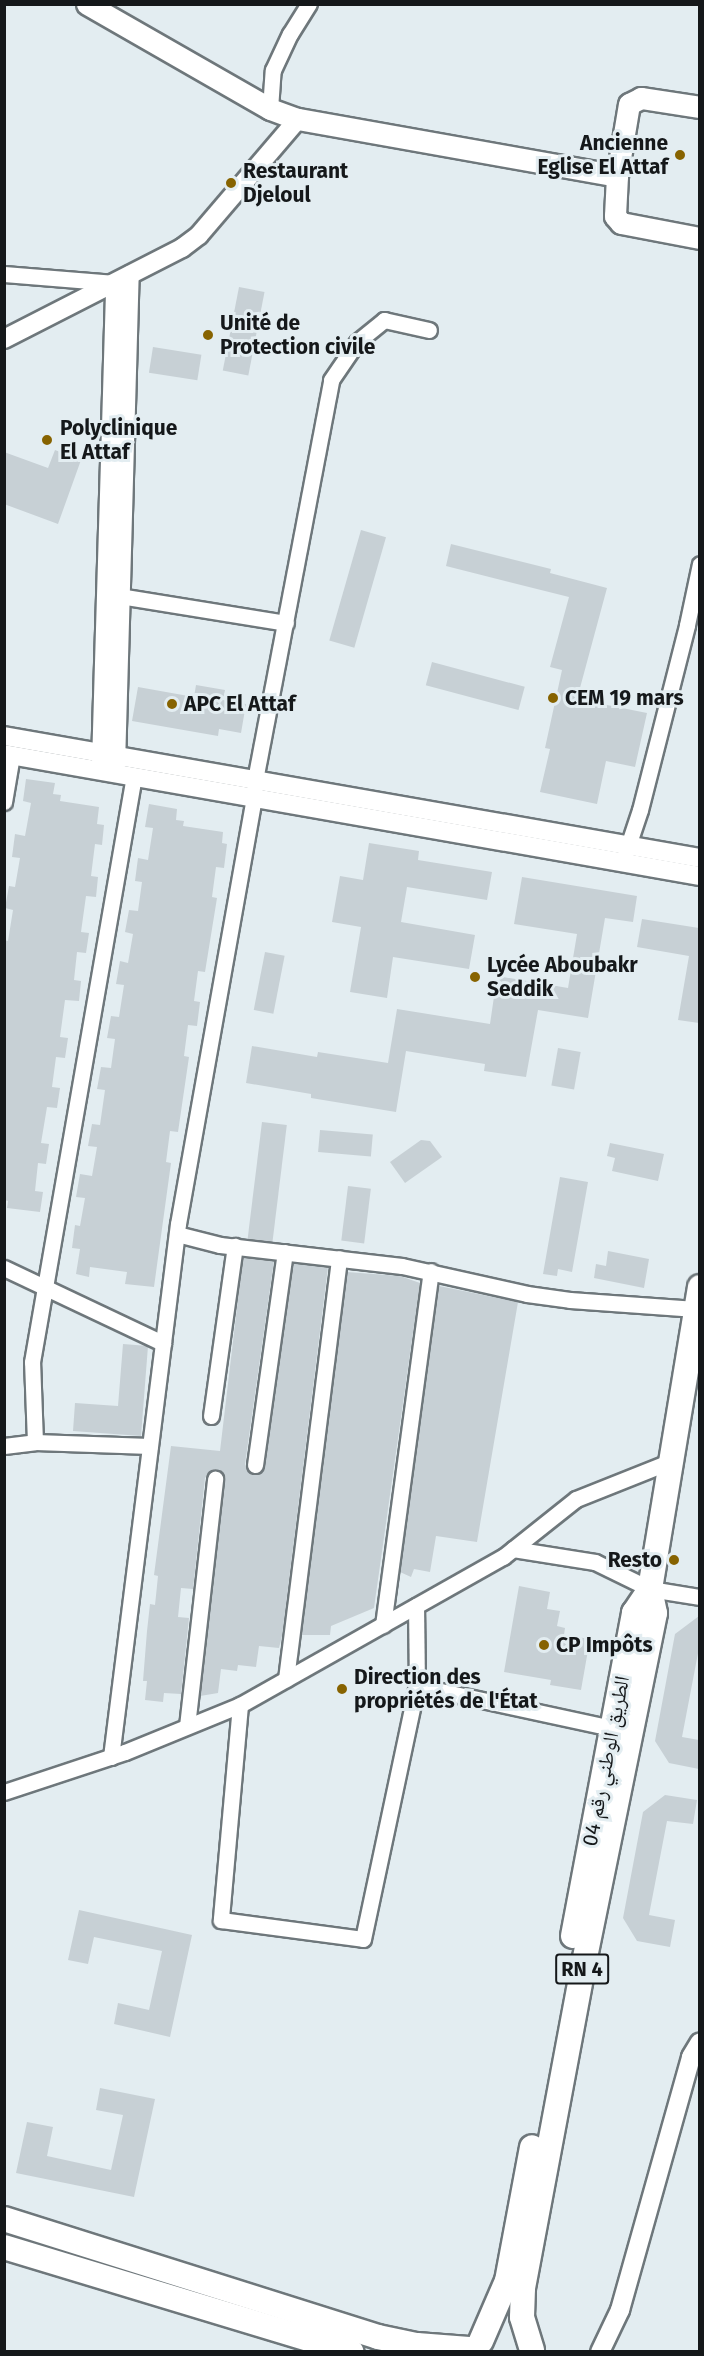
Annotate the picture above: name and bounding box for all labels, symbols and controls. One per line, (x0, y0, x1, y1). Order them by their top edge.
place label: Ancienne Eglise El Attaf (538, 130, 668, 180)
marker: Ancienne Eglise El Attaf (673, 148, 687, 162)
place label: Restaurant Djeloul (243, 158, 348, 208)
marker: Restaurant Djeloul (224, 176, 238, 190)
place label: Unité de Protection civile (220, 310, 375, 360)
marker: Unité de Protection civile (201, 328, 215, 342)
place label: Polyclinique El Attaf (60, 415, 177, 465)
marker: Polyclinique El Attaf (38, 431, 56, 449)
place label: CEM 19 mars (565, 685, 684, 711)
place label: APC El Attaf (184, 691, 295, 717)
marker: CEM 19 mars (546, 691, 560, 705)
marker: APC El Attaf (165, 697, 179, 711)
place label: Lycée Aboubakr Seddik (487, 952, 638, 1002)
marker: Lycée Aboubakr Seddik (468, 970, 482, 984)
place label: Resto (608, 1547, 662, 1573)
marker: Resto (667, 1553, 681, 1567)
place label: CP Impôts (556, 1632, 653, 1658)
marker: CP Impôts (537, 1638, 551, 1652)
place label: Direction des propriétés de l'État (354, 1664, 538, 1714)
street label: الطريق الوطني رقم 04 (577, 1674, 635, 1848)
marker: Direction des propriétés de l'État (335, 1682, 349, 1696)
road number: RN 4 (555, 1952, 609, 1986)

